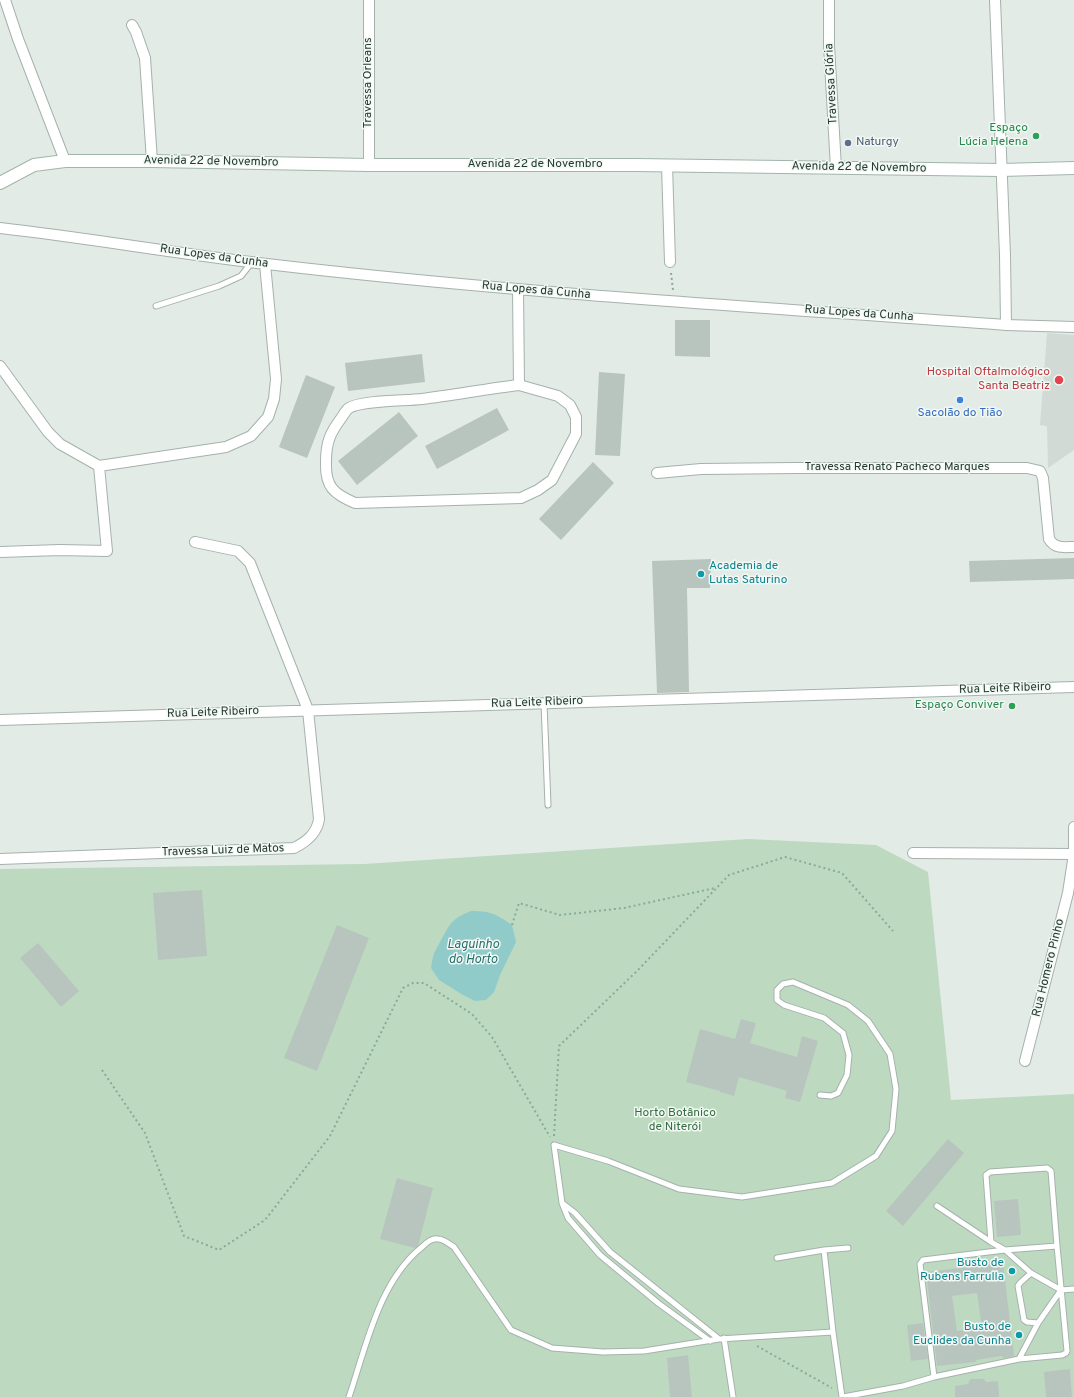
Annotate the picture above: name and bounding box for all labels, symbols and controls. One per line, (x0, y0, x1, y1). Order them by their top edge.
street label: Travessa Orleans (362, 37, 376, 129)
street label: Travessa Glória (823, 43, 841, 125)
place label: Espaço Lúcia Helena (959, 122, 1028, 150)
marker: Espaço Lúcia Helena (1031, 131, 1041, 141)
place label: Naturgy (856, 136, 899, 150)
marker: Naturgy (843, 138, 853, 148)
street label: Avenida 22 de Novembro (143, 154, 279, 170)
street label: Avenida 22 de Novembro (467, 158, 603, 172)
street label: Avenida 22 de Novembro (791, 160, 927, 176)
street label: Rua Lopes da Cunha (159, 242, 269, 272)
street label: Rua Lopes da Cunha (481, 279, 591, 303)
street label: Rua Lopes da Cunha (804, 303, 914, 325)
place label: Hospital Oftalmológico Santa Beatriz (927, 366, 1050, 394)
marker: Hospital Oftalmológico Santa Beatriz (1053, 374, 1065, 386)
marker: Sacolão do Tião (955, 395, 965, 405)
place label: Sacolão do Tião (918, 407, 1002, 421)
street label: Travessa Renato Pacheco Marques (804, 461, 990, 475)
place label: Academia de Lutas Saturino (709, 560, 787, 588)
marker: Academia de Lutas Saturino (696, 569, 706, 579)
street label: Rua Leite Ribeiro (959, 680, 1051, 698)
street label: Rua Leite Ribeiro (491, 694, 583, 712)
place label: Espaço Conviver (915, 699, 1004, 713)
marker: Espaço Conviver (1007, 701, 1017, 711)
street label: Rua Leite Ribeiro (167, 704, 259, 722)
street label: Travessa Luiz de Matos (161, 842, 285, 860)
street label: Rua Homero Pinho (1030, 917, 1068, 1019)
water label: Laguinho do Horto (447, 937, 499, 968)
park label: Horto Botânico de Niterói (634, 1107, 716, 1135)
place label: Busto de Rubens Farrulla (920, 1257, 1004, 1285)
marker: Busto de Rubens Farrulla (1007, 1266, 1017, 1276)
place label: Busto de Euclides da Cunha (913, 1321, 1011, 1349)
marker: Busto de Euclides da Cunha (1014, 1330, 1024, 1340)

